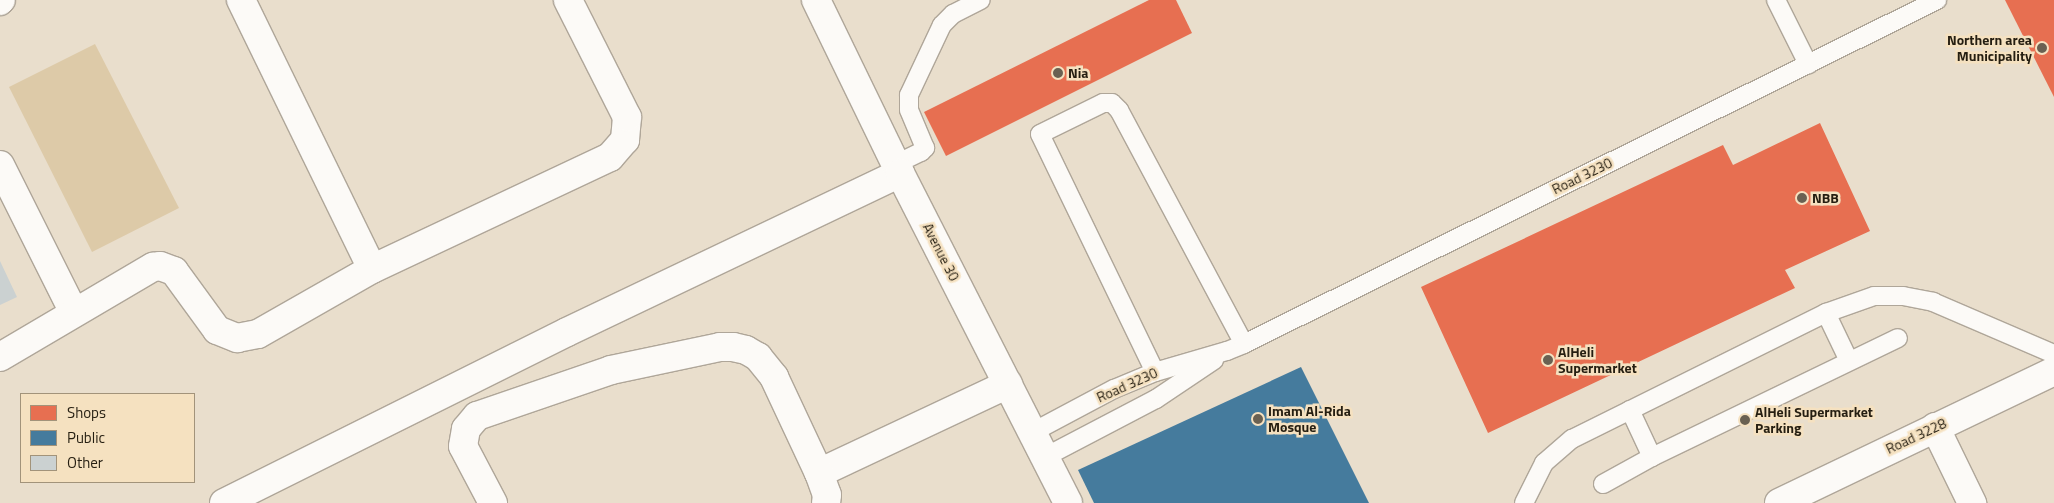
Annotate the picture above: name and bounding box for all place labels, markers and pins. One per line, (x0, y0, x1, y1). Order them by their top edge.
place label: Northern area Municipality (1947, 32, 2032, 64)
marker: Northern area Municipality (2036, 42, 2048, 54)
place label: Nia (1068, 65, 1088, 81)
marker: Nia (1052, 67, 1064, 79)
place label: NBB (1812, 190, 1839, 206)
marker: NBB (1796, 192, 1808, 204)
place label: AlHeli Supermarket (1558, 344, 1637, 377)
marker: AlHeli Supermarket (1542, 354, 1554, 366)
place label: Imam Al-Rida Mosque (1268, 403, 1351, 436)
place label: AlHeli Supermarket Parking (1755, 404, 1873, 437)
marker: Imam Al-Rida Mosque (1252, 413, 1264, 425)
marker: AlHeli Supermarket Parking (1739, 414, 1751, 426)

